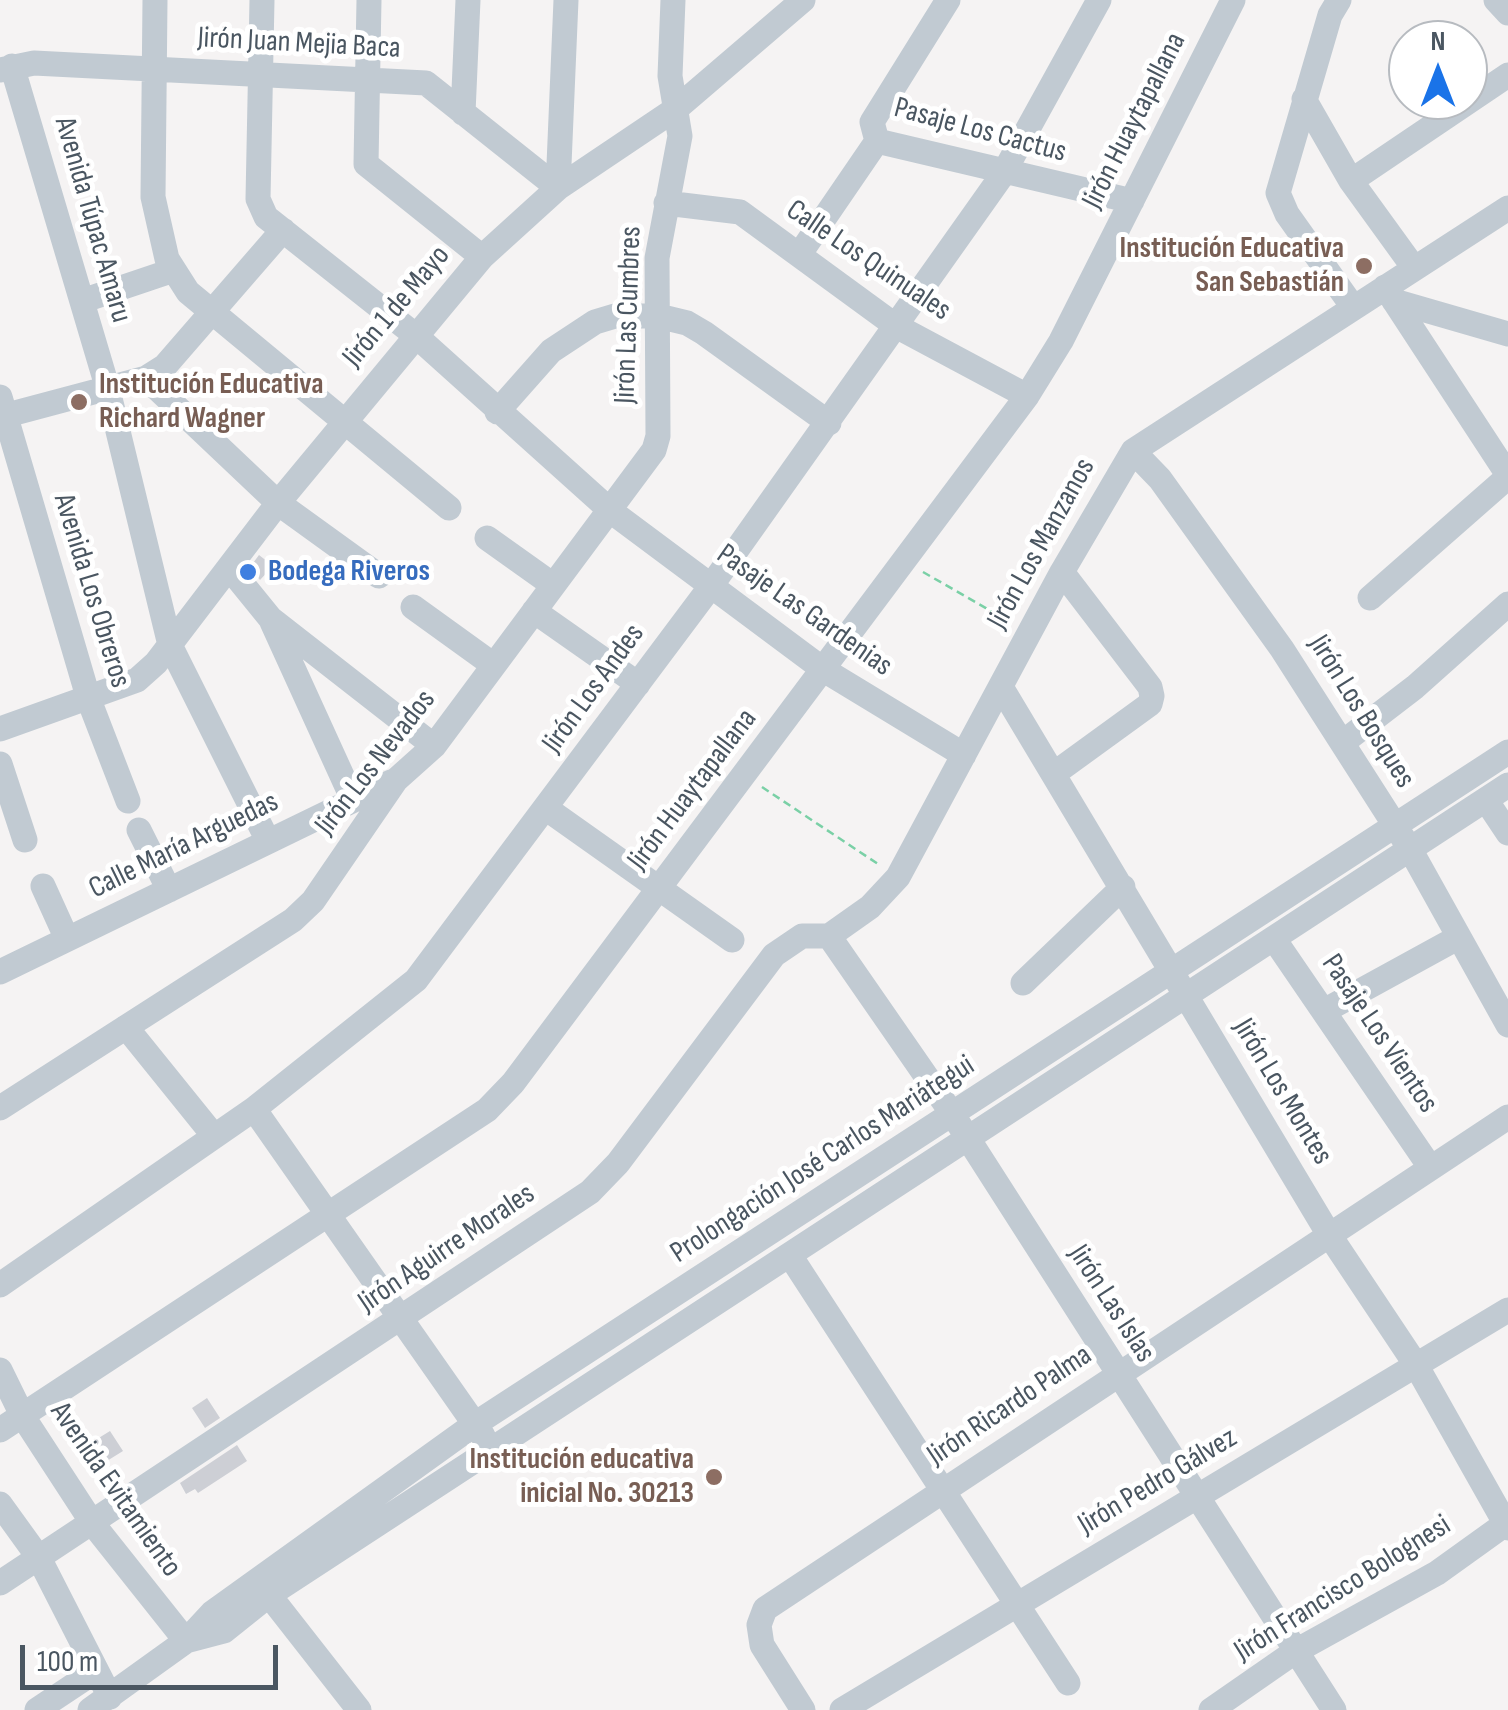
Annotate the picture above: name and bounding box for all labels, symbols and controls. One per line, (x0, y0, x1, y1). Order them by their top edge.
north arrow (1388, 20, 1488, 120)
street label: Jirón Juan Mejia Baca (197, 21, 401, 67)
text: N (1431, 25, 1445, 58)
street label: Jirón Huaytapallana (1075, 27, 1195, 215)
street label: Pasaje Los Cactus (890, 91, 1070, 171)
street label: Avenida Túpac Amaru (46, 113, 138, 327)
street label: Calle Los Quinuales (779, 193, 957, 329)
street label: Jirón Las Cumbres (608, 226, 650, 404)
place label: Institución Educativa San Sebastián (1120, 231, 1344, 302)
street label: Jirón 1 de Mayo (336, 239, 458, 375)
marker: Institución Educativa San Sebastián (1353, 255, 1375, 277)
place label: Institución Educativa Richard Wagner (99, 367, 323, 438)
marker: Institución Educativa Richard Wagner (68, 391, 90, 413)
street label: Jirón Los Manzanos (980, 453, 1104, 635)
street label: Avenida Los Obreros (44, 490, 138, 692)
street label: Pasaje Las Gardenias (709, 537, 899, 685)
place label: Bodega Riveros (268, 554, 430, 590)
marker: Bodega Riveros (237, 561, 259, 583)
street label: Jirón Los Andes (535, 618, 653, 760)
street label: Jirón Los Bosques (1300, 629, 1422, 795)
street label: Jirón Los Nevados (308, 683, 444, 843)
street label: Jirón Huaytapallana (621, 702, 765, 878)
street label: Calle María Arguedas (84, 785, 284, 907)
street label: Pasaje Los Vientos (1313, 948, 1445, 1120)
street label: Jirón Los Montes (1224, 1013, 1340, 1171)
street label: Prolongación José Carlos Mariátegui (664, 1048, 982, 1272)
street label: Jirón Aguirre Morales (352, 1177, 542, 1321)
street label: Jirón Las Islas (1060, 1238, 1162, 1370)
street label: Jirón Ricardo Palma (921, 1338, 1099, 1474)
street label: Avenida Evitamiento (42, 1396, 188, 1584)
street label: Jirón Pedro Gálvez (1072, 1421, 1244, 1543)
place label: Institución educativa inicial No. 30213 (470, 1442, 694, 1512)
marker: Institución educativa inicial No. 30213 (703, 1466, 725, 1488)
street label: Jirón Francisco Bolognesi (1228, 1508, 1458, 1670)
scale bar (25, 1625, 282, 1687)
text: 100 m (37, 1644, 98, 1680)

